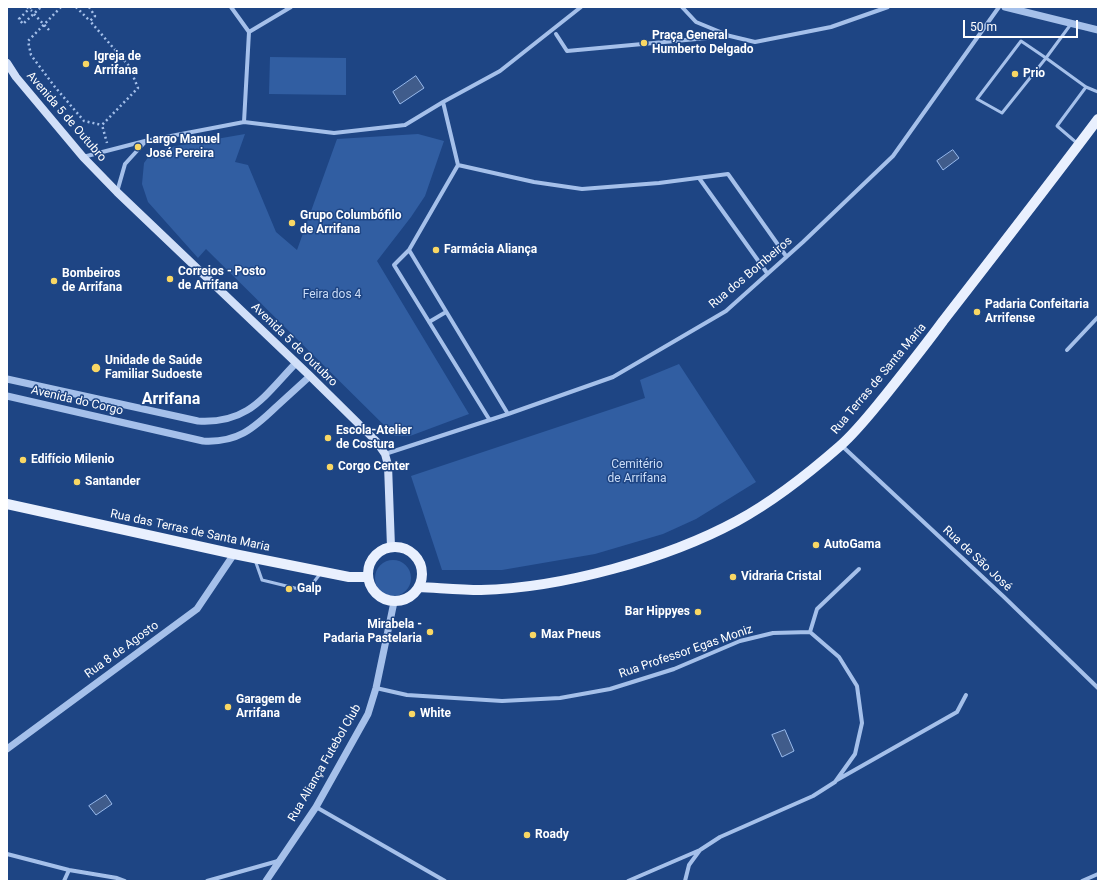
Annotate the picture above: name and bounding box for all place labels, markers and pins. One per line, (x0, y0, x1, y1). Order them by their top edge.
place label: Praça General Humberto Delgado (652, 29, 753, 57)
marker: Praça General Humberto Delgado (639, 38, 649, 48)
place label: Igreja de Arrifana (94, 50, 141, 78)
marker: Igreja de Arrifana (81, 59, 91, 69)
place label: Prio (1023, 67, 1045, 81)
marker: Prio (1010, 69, 1020, 79)
place label: Largo Manuel José Pereira (146, 133, 220, 161)
marker: Largo Manuel José Pereira (133, 142, 143, 152)
place label: Grupo Columbófilo de Arrifana (300, 209, 402, 237)
marker: Grupo Columbófilo de Arrifana (287, 218, 297, 228)
place label: Farmácia Aliança (444, 243, 537, 257)
marker: Farmácia Aliança (431, 245, 441, 255)
place label: Correios - Posto de Arrifana (178, 265, 266, 293)
place label: Bombeiros de Arrifana (62, 267, 122, 295)
marker: Correios - Posto de Arrifana (165, 274, 175, 284)
marker: Bombeiros de Arrifana (49, 276, 59, 286)
place label: Padaria Confeitaria Arrifense (985, 298, 1089, 326)
marker: Padaria Confeitaria Arrifense (972, 307, 982, 317)
place label: Unidade de Saúde Familiar Sudoeste (105, 354, 202, 382)
marker: Unidade de Saúde Familiar Sudoeste (90, 362, 102, 374)
place label: Escola-Atelier de Costura (336, 424, 412, 452)
marker: Escola-Atelier de Costura (323, 433, 333, 443)
place label: Edifício Milenio (31, 453, 114, 467)
marker: Edifício Milenio (18, 455, 28, 465)
place label: Corgo Center (338, 460, 410, 474)
marker: Corgo Center (325, 462, 335, 472)
place label: Santander (85, 475, 140, 489)
marker: Santander (72, 477, 82, 487)
place label: AutoGama (824, 538, 881, 552)
marker: AutoGama (811, 540, 821, 550)
place label: Vidraria Cristal (741, 570, 822, 584)
marker: Vidraria Cristal (728, 572, 738, 582)
place label: Galp (297, 582, 322, 596)
marker: Galp (284, 584, 294, 594)
place label: Bar Hippyes (625, 605, 690, 619)
marker: Bar Hippyes (693, 607, 703, 617)
place label: Mirabela - Padaria Pastelaria (323, 618, 422, 646)
marker: Mirabela - Padaria Pastelaria (425, 627, 435, 637)
place label: Max Pneus (541, 628, 601, 642)
marker: Max Pneus (528, 630, 538, 640)
place label: Garagem de Arrifana (236, 693, 301, 721)
marker: Garagem de Arrifana (223, 702, 233, 712)
place label: White (420, 707, 451, 721)
marker: White (407, 709, 417, 719)
place label: Roady (535, 828, 569, 842)
marker: Roady (522, 830, 532, 840)

